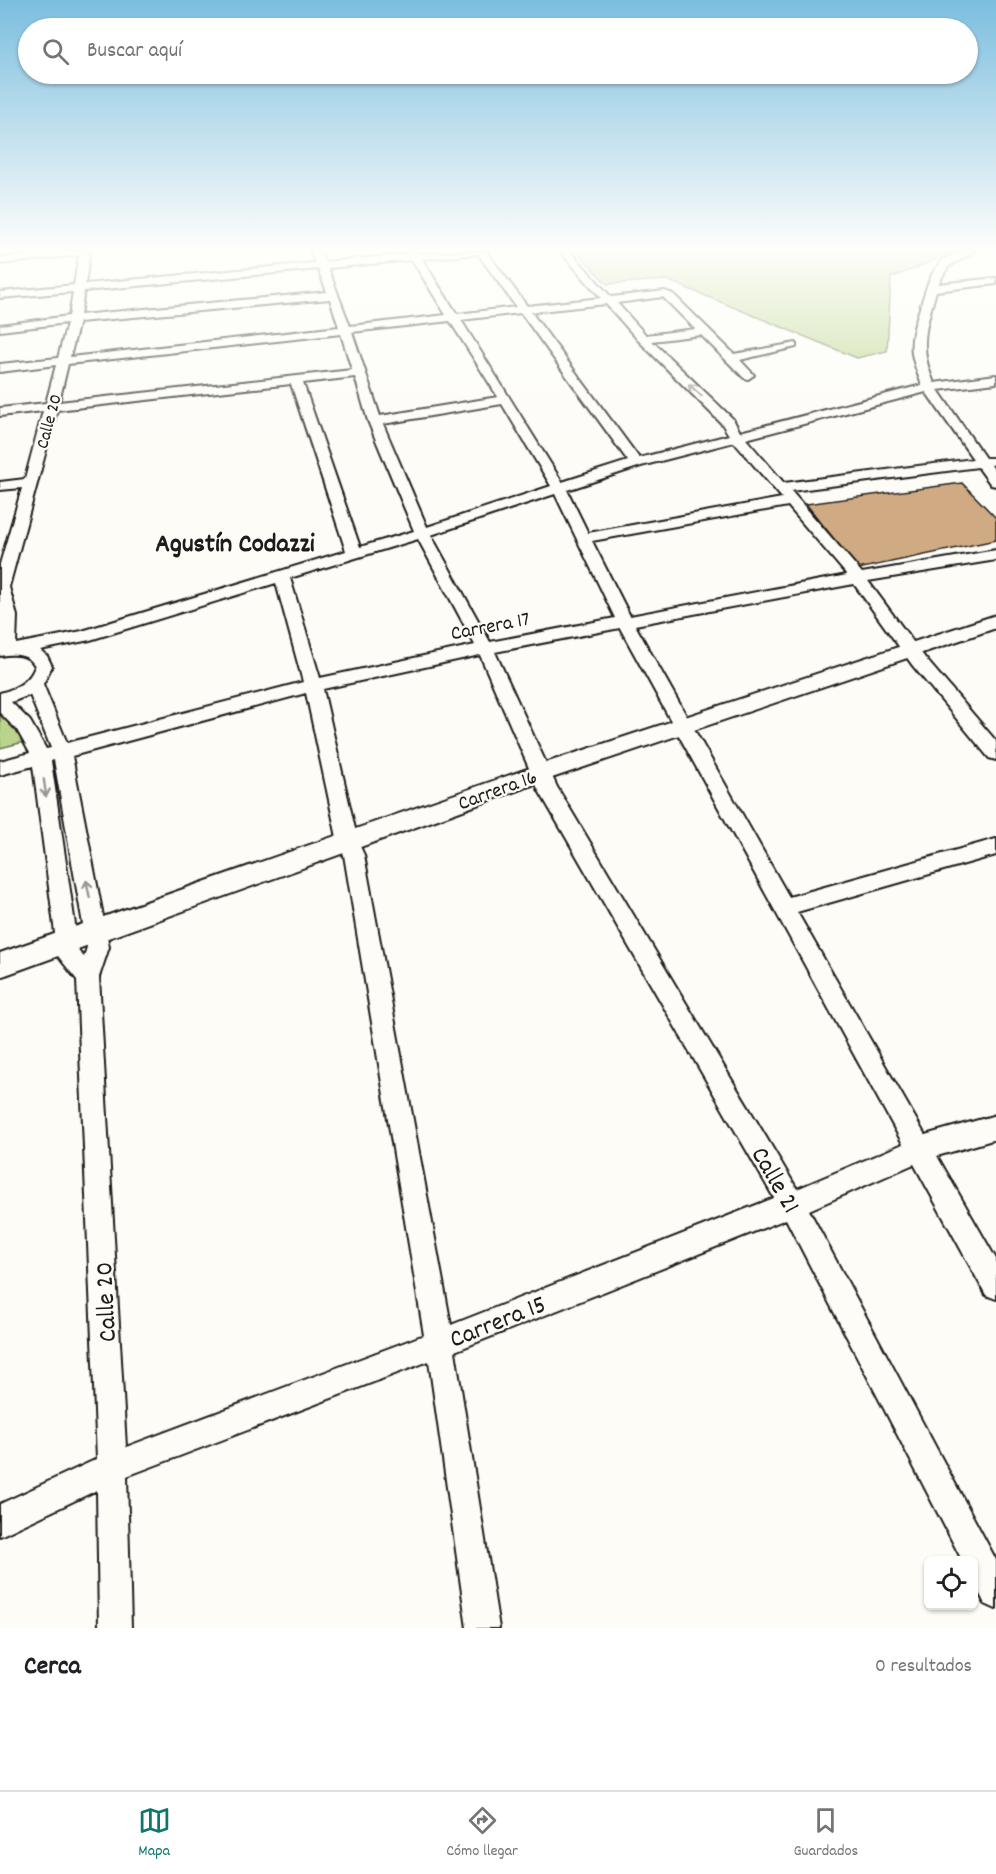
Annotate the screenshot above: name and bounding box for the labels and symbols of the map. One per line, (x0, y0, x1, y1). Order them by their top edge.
one-way arrow (688, 384, 703, 398)
street label: Calle 20 (31, 392, 70, 452)
district label: Agustín Codazzi (155, 526, 315, 565)
street label: Carrera 17 (448, 606, 533, 650)
street label: Carrera 16 (454, 764, 542, 820)
one-way arrow (40, 778, 51, 797)
one-way arrow (82, 880, 93, 899)
street label: Calle 21 (740, 1140, 808, 1221)
street label: Calle 20 (87, 1261, 128, 1343)
street label: Carrera 15 (444, 1287, 552, 1359)

